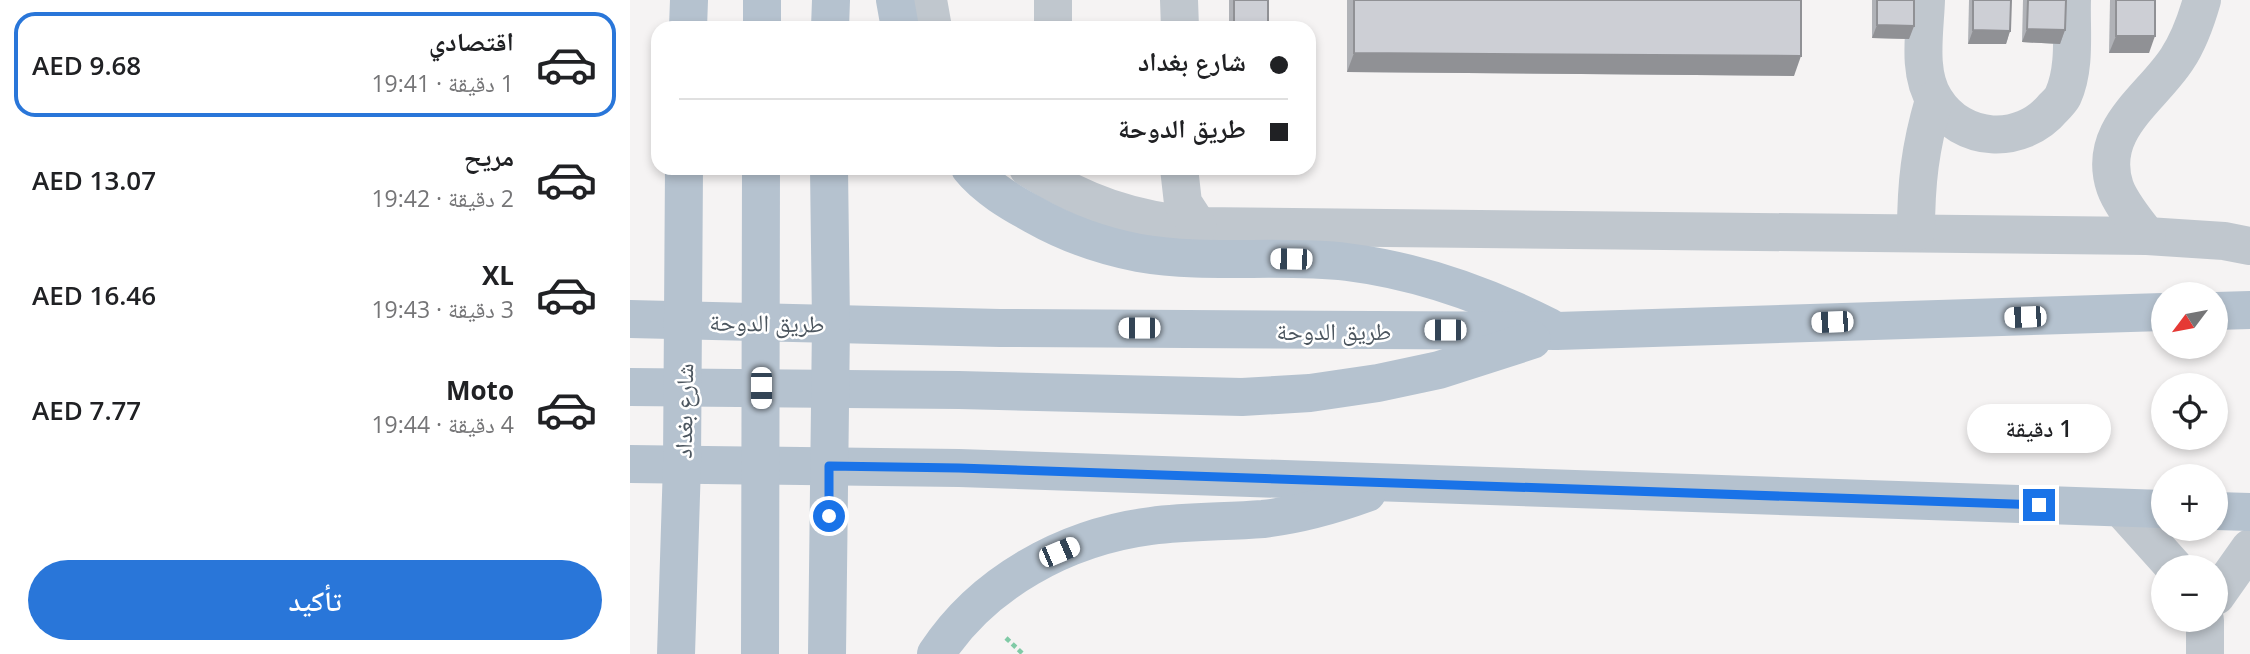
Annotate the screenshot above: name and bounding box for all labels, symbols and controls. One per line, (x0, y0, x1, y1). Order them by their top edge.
text: اقتصادي (429, 23, 514, 59)
icon: car (535, 33, 598, 96)
text: شارع بغداد (1138, 43, 1246, 79)
text: AED 9.68 (32, 47, 141, 83)
text: 1 دقيقة · 19:41 (371, 67, 514, 99)
text: طريق الدوحة (1118, 110, 1246, 146)
text: مريح (464, 138, 514, 174)
icon: car (535, 148, 598, 211)
text: AED 13.07 (32, 162, 156, 198)
text: 2 دقيقة · 19:42 (371, 182, 514, 214)
car (1270, 248, 1313, 270)
text: XL (482, 257, 514, 293)
icon: car (535, 263, 598, 326)
text: AED 16.46 (32, 277, 156, 313)
north arrow (2151, 282, 2228, 359)
map controls (2151, 282, 2228, 632)
text: 3 دقيقة · 19:43 (371, 293, 514, 325)
street label: طريق الدوحة (709, 304, 825, 340)
car (2004, 306, 2047, 328)
car (1811, 311, 1854, 333)
street label: طريق الدوحة (1277, 314, 1391, 347)
car (1119, 318, 1161, 339)
car (1425, 320, 1467, 341)
street label: شارع بغداد (666, 363, 700, 459)
car (751, 367, 772, 409)
text: Moto (446, 372, 514, 408)
button: locate (2151, 373, 2228, 450)
icon: car (535, 378, 598, 441)
text: AED 7.77 (32, 392, 141, 428)
callout: 1 دقيقة (1967, 404, 2111, 452)
text: 4 دقيقة · 19:44 (371, 408, 514, 440)
text: 1 دقيقة (2006, 412, 2072, 444)
button: + (2151, 464, 2228, 541)
route end (2023, 489, 2055, 521)
route start (813, 500, 845, 532)
car (1036, 534, 1083, 570)
button: − (2151, 555, 2228, 632)
button: تأكيد (28, 560, 602, 640)

